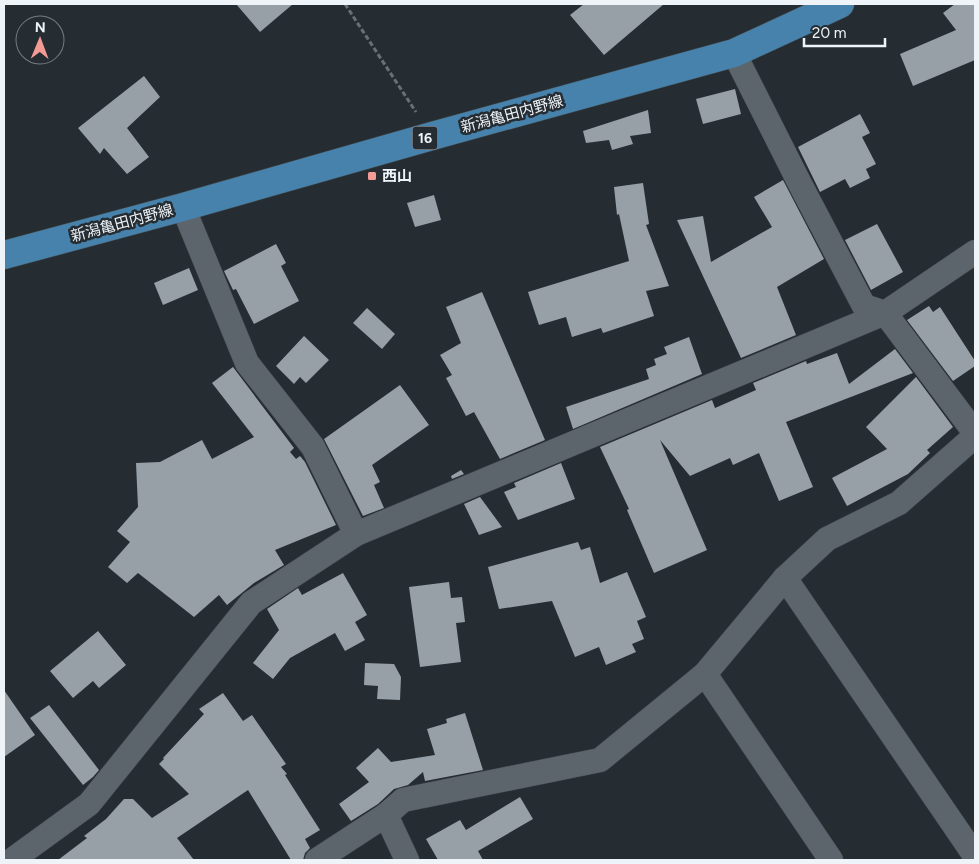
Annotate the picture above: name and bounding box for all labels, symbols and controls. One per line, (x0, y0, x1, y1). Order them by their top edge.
north arrow (15, 15, 65, 65)
scale bar (804, 15, 885, 47)
text: N (35, 19, 46, 36)
text: 20 m (812, 24, 846, 42)
street label: 新潟亀田内野線 (459, 92, 565, 136)
road number: 16 (412, 126, 438, 150)
place label: 西山 (382, 167, 412, 185)
marker: 西山 (366, 170, 378, 182)
street label: 新潟亀田内野線 (69, 201, 175, 245)

